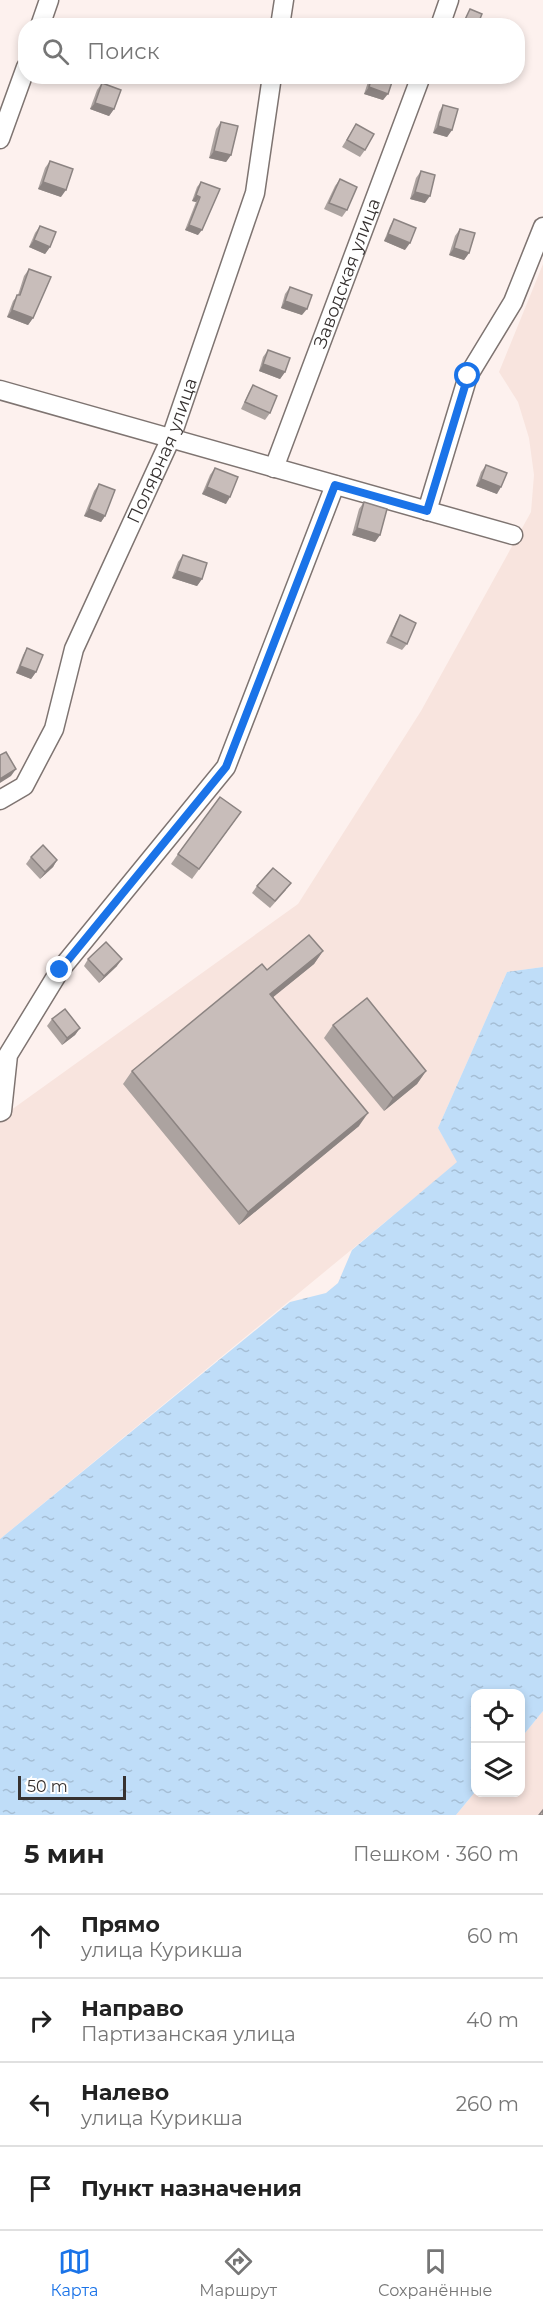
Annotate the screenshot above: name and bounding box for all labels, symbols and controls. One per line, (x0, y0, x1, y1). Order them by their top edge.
search box (18, 18, 525, 84)
icon: search (39, 35, 72, 68)
text: Поиск (87, 38, 159, 65)
street label: Заводская улица (309, 195, 385, 351)
route start (454, 362, 480, 388)
street label: Полярная улица (122, 375, 202, 527)
route end (46, 956, 72, 982)
map controls (471, 1689, 525, 1797)
button: locate (471, 1689, 525, 1743)
button: layers (471, 1743, 525, 1797)
scale bar (18, 1773, 126, 1800)
text: 50 m (27, 1777, 68, 1796)
text: 5 мин (24, 1838, 105, 1870)
text: Пешком · 360 m (353, 1842, 519, 1866)
text: Прямо (81, 1911, 160, 1938)
icon: ahead (24, 1920, 57, 1953)
text: 60 m (467, 1924, 519, 1948)
text: улица Курикша (81, 1938, 243, 1962)
text: Направо (81, 1995, 184, 2022)
icon: right (24, 2004, 57, 2037)
text: 40 m (466, 2008, 519, 2032)
text: Партизанская улица (81, 2022, 296, 2046)
text: Налево (81, 2079, 169, 2106)
icon: left (24, 2088, 57, 2121)
text: 260 m (456, 2092, 519, 2116)
text: улица Курикша (81, 2106, 243, 2130)
icon: arrive (24, 2172, 57, 2205)
text: Пункт назначения (81, 2175, 302, 2202)
tab: Карта (50, 2245, 98, 2300)
tab: Маршрут (199, 2245, 277, 2300)
tab: Сохранённые (378, 2245, 492, 2300)

